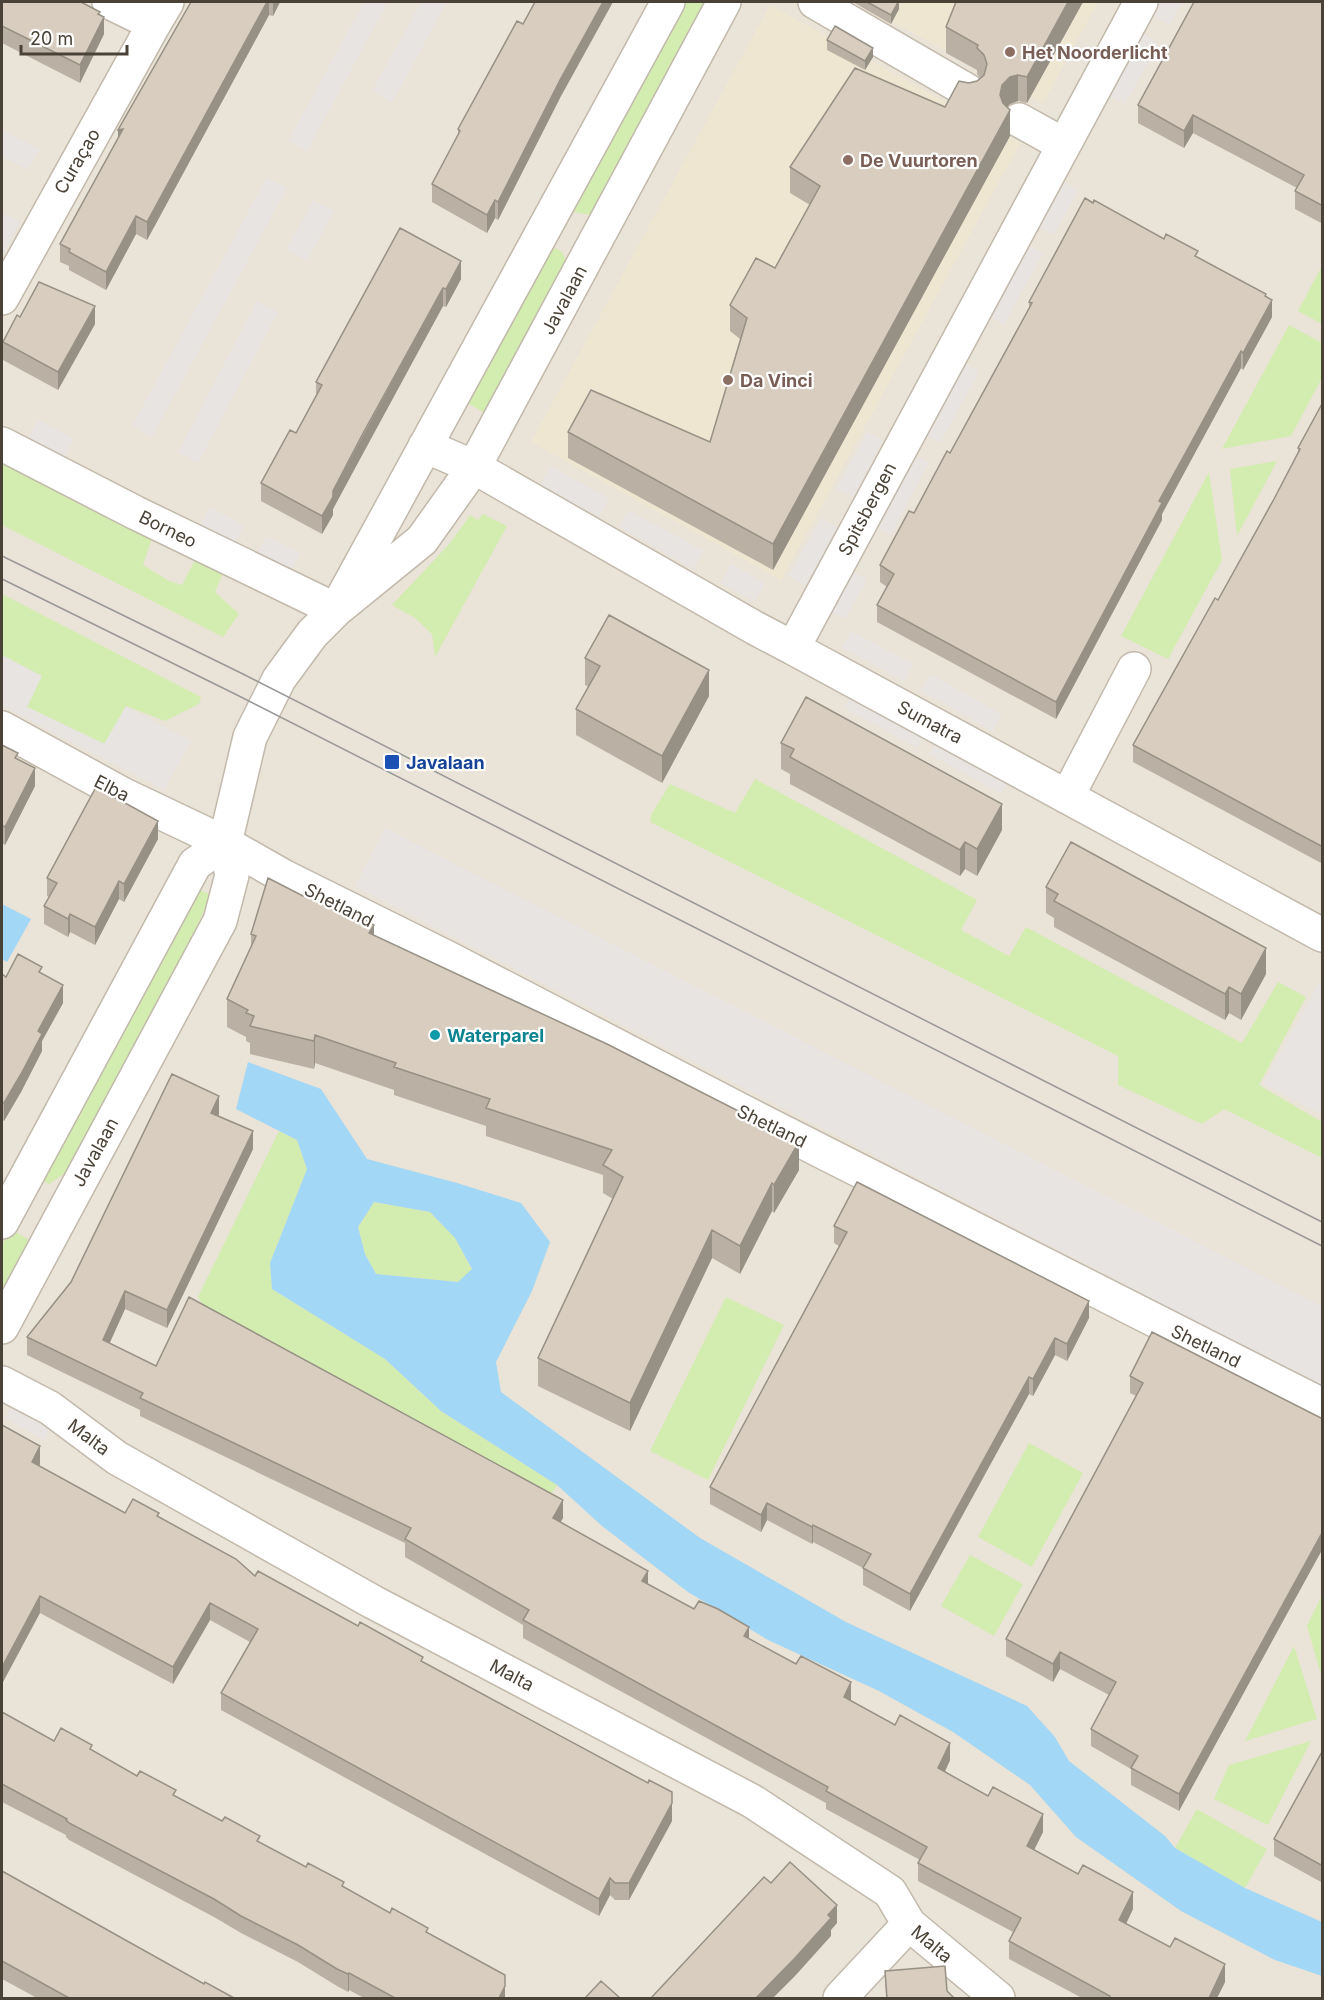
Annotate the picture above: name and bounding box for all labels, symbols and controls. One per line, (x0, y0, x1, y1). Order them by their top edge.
scale bar (21, 18, 128, 56)
text: 20 m (30, 28, 73, 49)
place label: Het Noorderlicht (1022, 42, 1168, 63)
marker: Het Noorderlicht (1003, 45, 1017, 59)
street label: Curaçao (50, 125, 104, 197)
place label: De Vuurtoren (860, 150, 978, 171)
marker: De Vuurtoren (841, 153, 855, 167)
street label: Javalaan (537, 262, 591, 338)
place label: Da Vinci (740, 370, 813, 391)
marker: Da Vinci (721, 373, 735, 387)
street label: Spitsbergen (834, 459, 900, 559)
street label: Borneo (136, 506, 200, 552)
street label: Sumatra (894, 696, 966, 748)
place label: Javalaan (406, 752, 485, 773)
marker: Javalaan (383, 753, 401, 771)
street label: Elba (91, 770, 133, 806)
street label: Shetland (301, 879, 377, 931)
place label: Waterparel (447, 1025, 544, 1046)
marker: Waterparel (428, 1028, 442, 1042)
street label: Shetland (734, 1100, 810, 1152)
street label: Javalaan (68, 1114, 122, 1190)
street label: Shetland (1168, 1320, 1244, 1372)
street label: Malta (64, 1414, 114, 1460)
street label: Malta (486, 1655, 538, 1695)
street label: Malta (907, 1921, 957, 1967)

